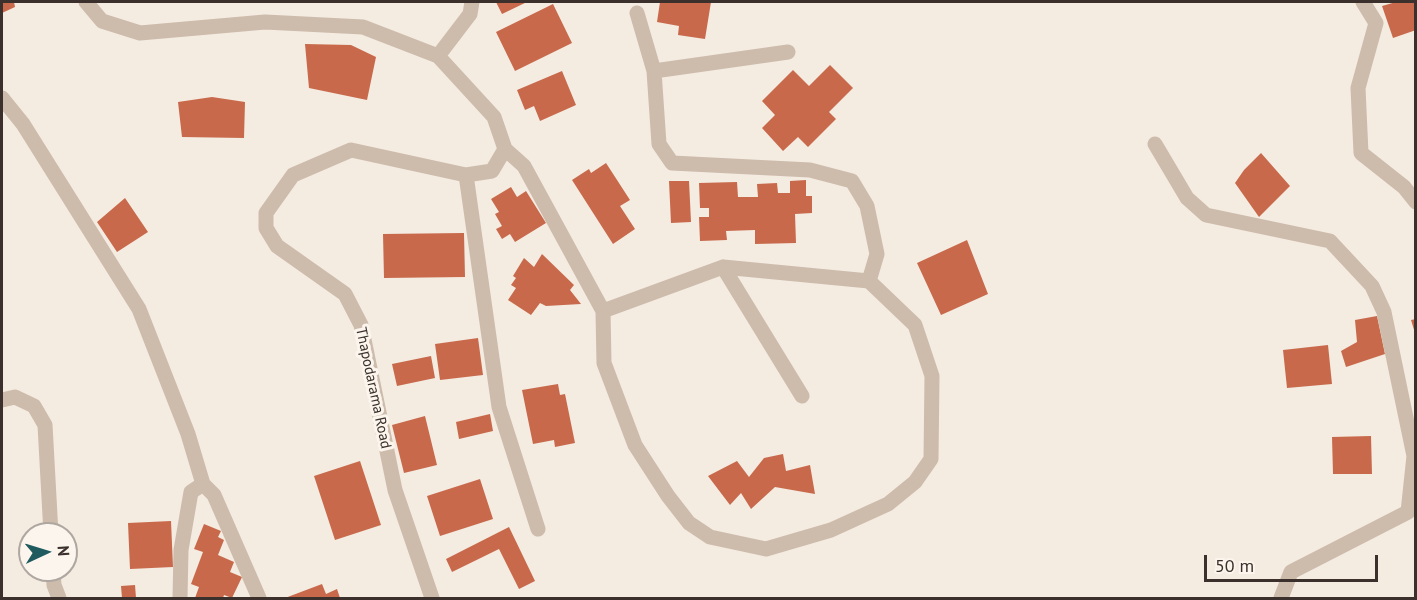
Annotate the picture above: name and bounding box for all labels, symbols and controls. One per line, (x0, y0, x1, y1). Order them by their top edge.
street label: Thapodarama Road (351, 326, 395, 450)
north arrow (18, 522, 78, 582)
scale bar (1207, 543, 1381, 581)
text: N (54, 545, 74, 557)
text: 50 m (1215, 554, 1254, 577)

